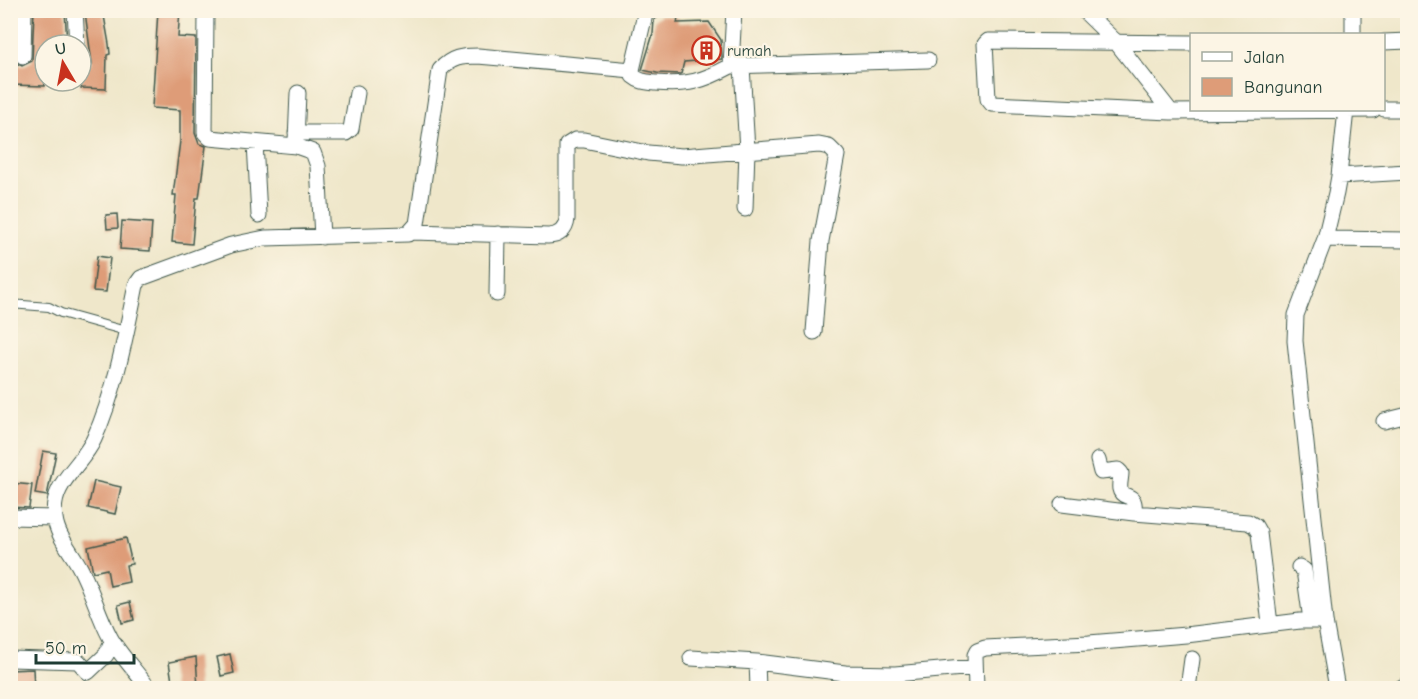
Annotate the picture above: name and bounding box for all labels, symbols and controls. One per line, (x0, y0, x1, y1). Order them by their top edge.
north arrow (33, 33, 93, 93)
legend (1190, 33, 1385, 111)
building icon: rumah (690, 34, 722, 66)
text: U (54, 39, 67, 59)
place label: rumah (727, 42, 772, 60)
text: Jalan (1244, 47, 1285, 68)
text: Bangunan (1244, 77, 1322, 98)
scale bar (36, 627, 134, 665)
text: 50 m (45, 638, 87, 659)

